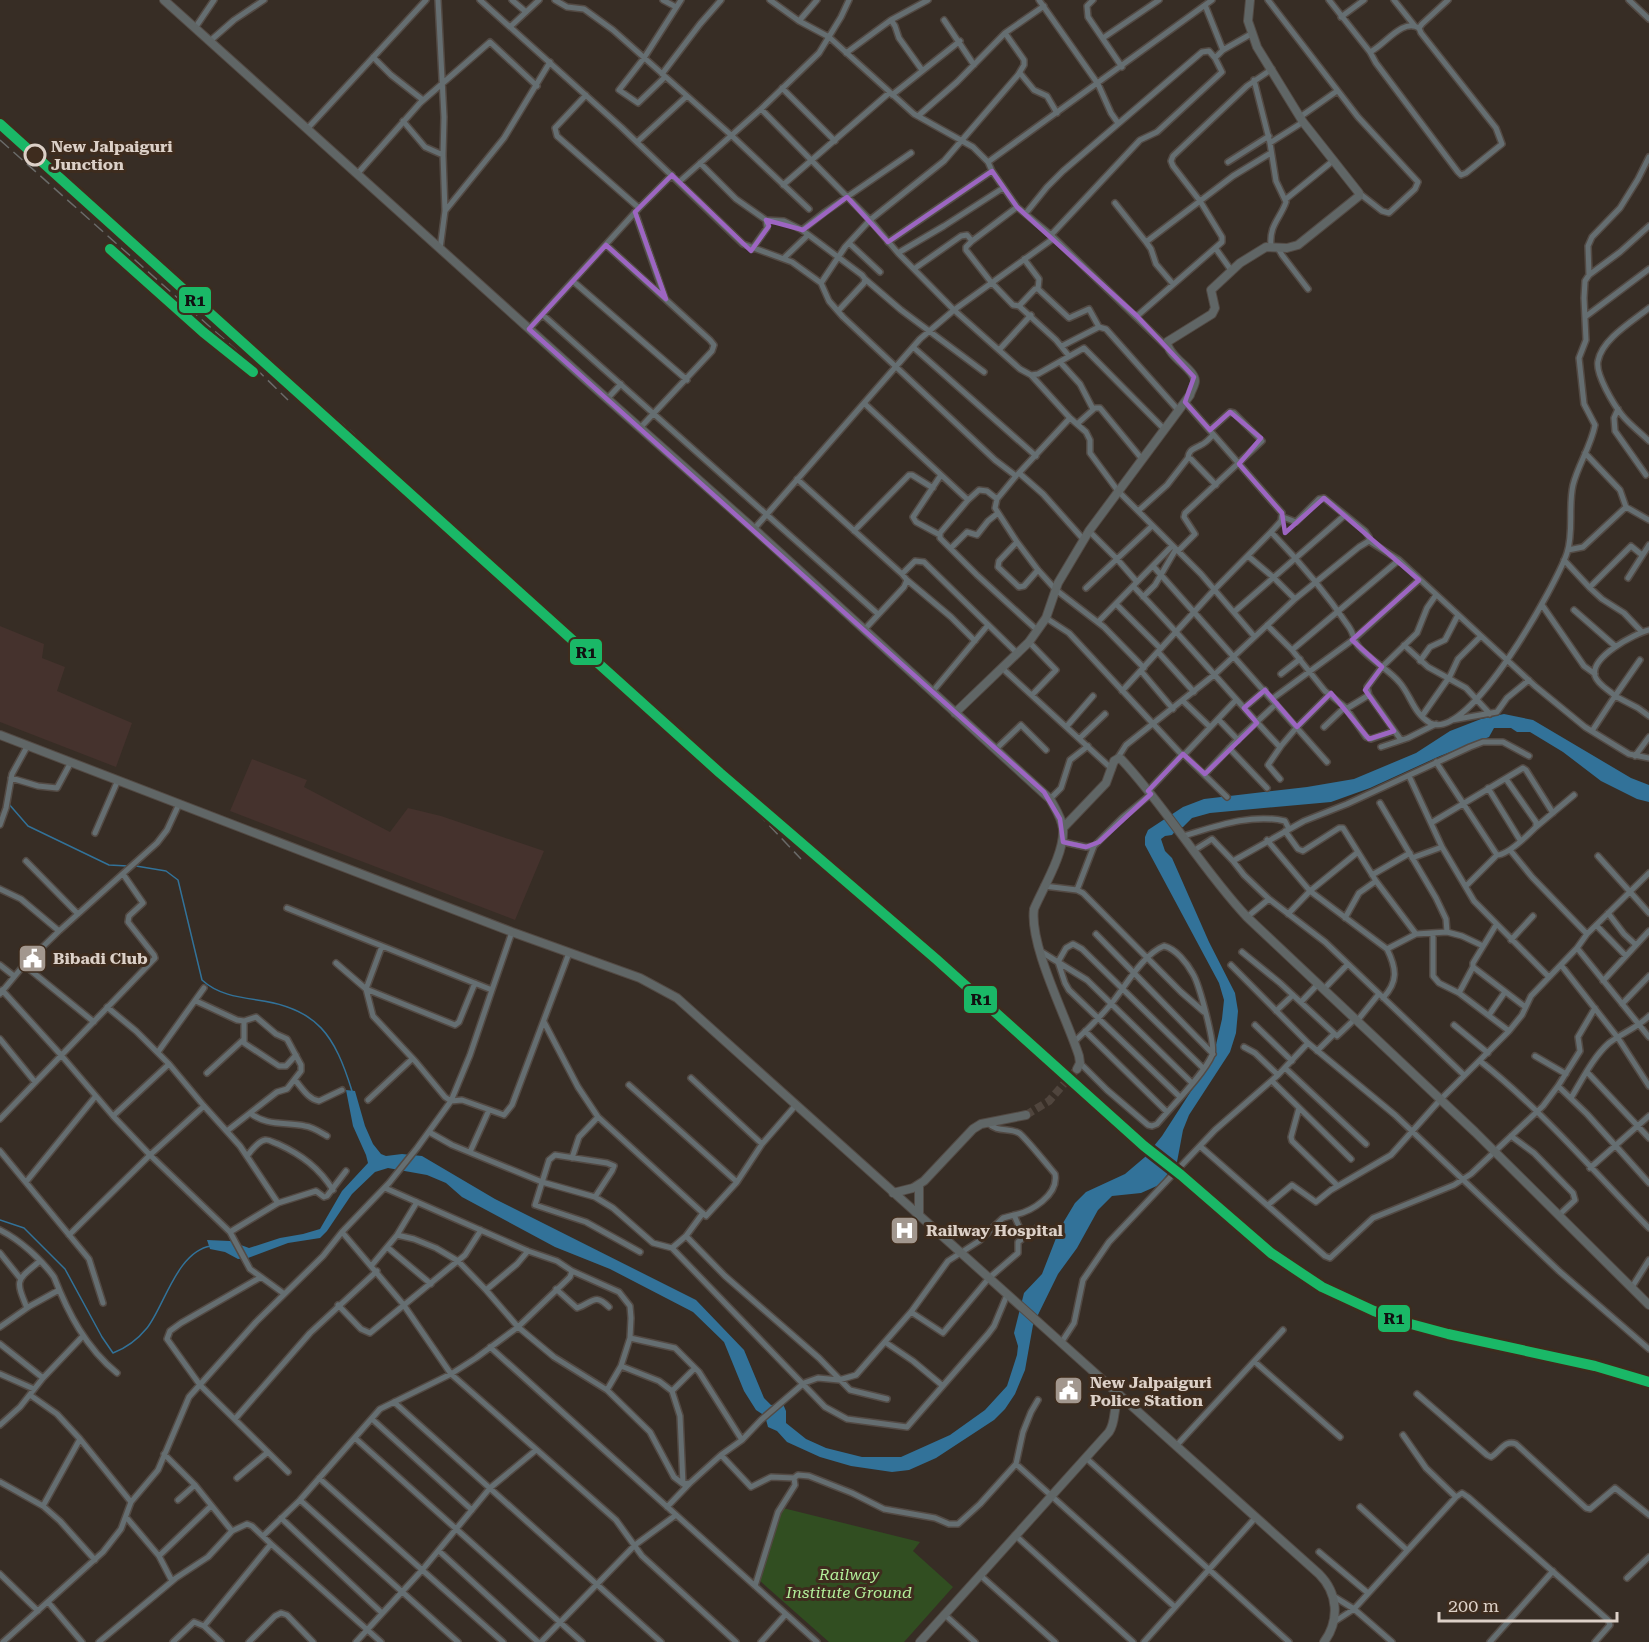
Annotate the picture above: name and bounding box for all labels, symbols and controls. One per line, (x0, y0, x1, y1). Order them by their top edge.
place label: New Jalpaiguri Junction (51, 137, 173, 174)
marker: New Jalpaiguri Junction (24, 144, 46, 166)
line badge: R1 (178, 286, 212, 314)
text: R1 (185, 291, 205, 310)
line badge: R1 (569, 638, 603, 666)
text: R1 (576, 643, 596, 662)
public building icon: Bibadi Club (16, 942, 48, 974)
place label: Bibadi Club (53, 949, 148, 968)
line badge: R1 (963, 985, 998, 1014)
text: R1 (971, 990, 991, 1009)
hospital icon: Railway Hospital (889, 1214, 921, 1246)
place label: Railway Hospital (926, 1221, 1064, 1240)
line badge: R1 (1377, 1304, 1411, 1333)
text: R1 (1384, 1309, 1404, 1328)
place label: New Jalpaiguri Police Station (1090, 1373, 1212, 1410)
public building icon: New Jalpaiguri Police Station (1053, 1375, 1085, 1407)
park label: Railway Institute Ground (785, 1565, 912, 1602)
scale bar (1439, 1585, 1618, 1623)
text: 200 m (1448, 1595, 1499, 1616)

